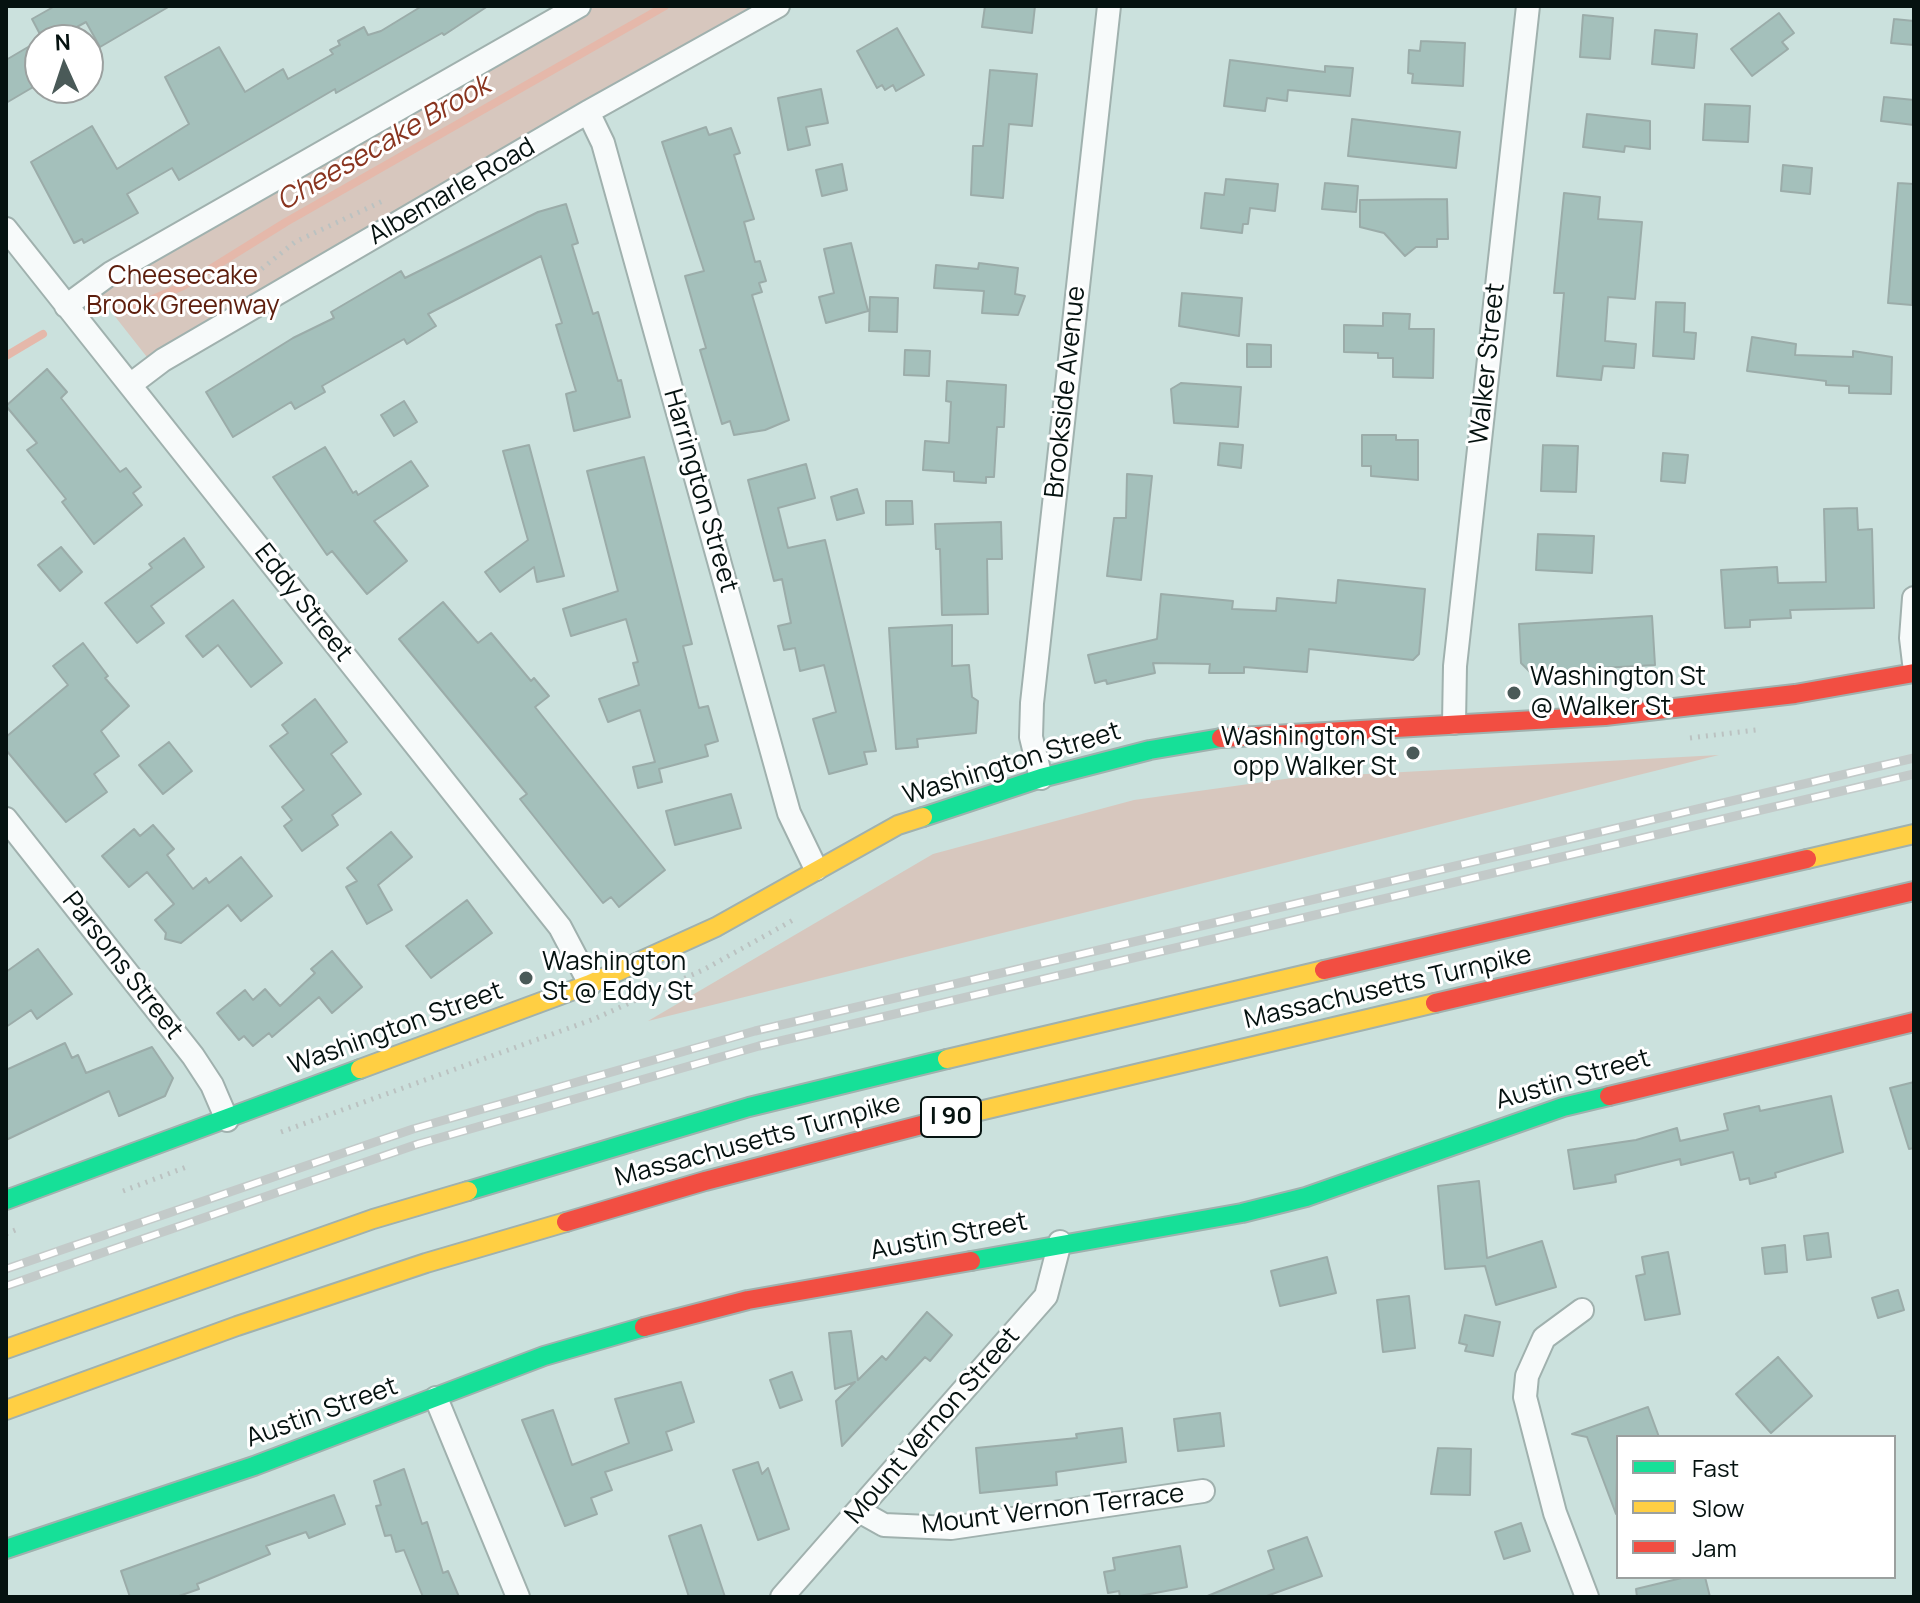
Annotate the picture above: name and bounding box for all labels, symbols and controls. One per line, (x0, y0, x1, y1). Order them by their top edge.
north arrow (24, 24, 104, 104)
text: N (54, 27, 72, 57)
water label: Cheesecake Brook (271, 69, 497, 219)
street label: Albemarle Road (363, 132, 541, 252)
park label: Cheesecake Brook Greenway (86, 261, 280, 322)
street label: Walker Street (1464, 282, 1512, 446)
street label: Brookside Avenue (1039, 284, 1093, 500)
street label: Harrington Street (656, 386, 744, 596)
street label: Eddy Street (247, 538, 359, 668)
place label: Washington St @ Walker St (1530, 662, 1706, 724)
marker: Washington St @ Walker St (1505, 684, 1523, 702)
street label: Washington Street (899, 716, 1125, 812)
place label: Washington St opp Walker St (1221, 722, 1397, 784)
marker: Washington St opp Walker St (1404, 744, 1422, 762)
street label: Parsons Street (55, 886, 189, 1046)
street label: Massachusetts Turnpike (1241, 940, 1535, 1036)
place label: Washington St @ Eddy St (542, 947, 693, 1008)
marker: Washington St @ Eddy St (517, 969, 535, 987)
street label: Washington Street (285, 976, 507, 1082)
street label: Austin Street (1492, 1043, 1654, 1117)
street label: Massachusetts Turnpike (612, 1088, 904, 1194)
road number: I 90 (921, 1097, 981, 1137)
street label: Austin Street (868, 1207, 1030, 1267)
street label: Mount Vernon Street (839, 1321, 1027, 1531)
street label: Austin Street (242, 1371, 402, 1455)
legend (1616, 1435, 1896, 1579)
text: Fast (1692, 1451, 1739, 1484)
street label: Mount Vernon Terrace (920, 1478, 1186, 1542)
text: Slow (1692, 1491, 1745, 1524)
text: Jam (1692, 1531, 1737, 1564)

